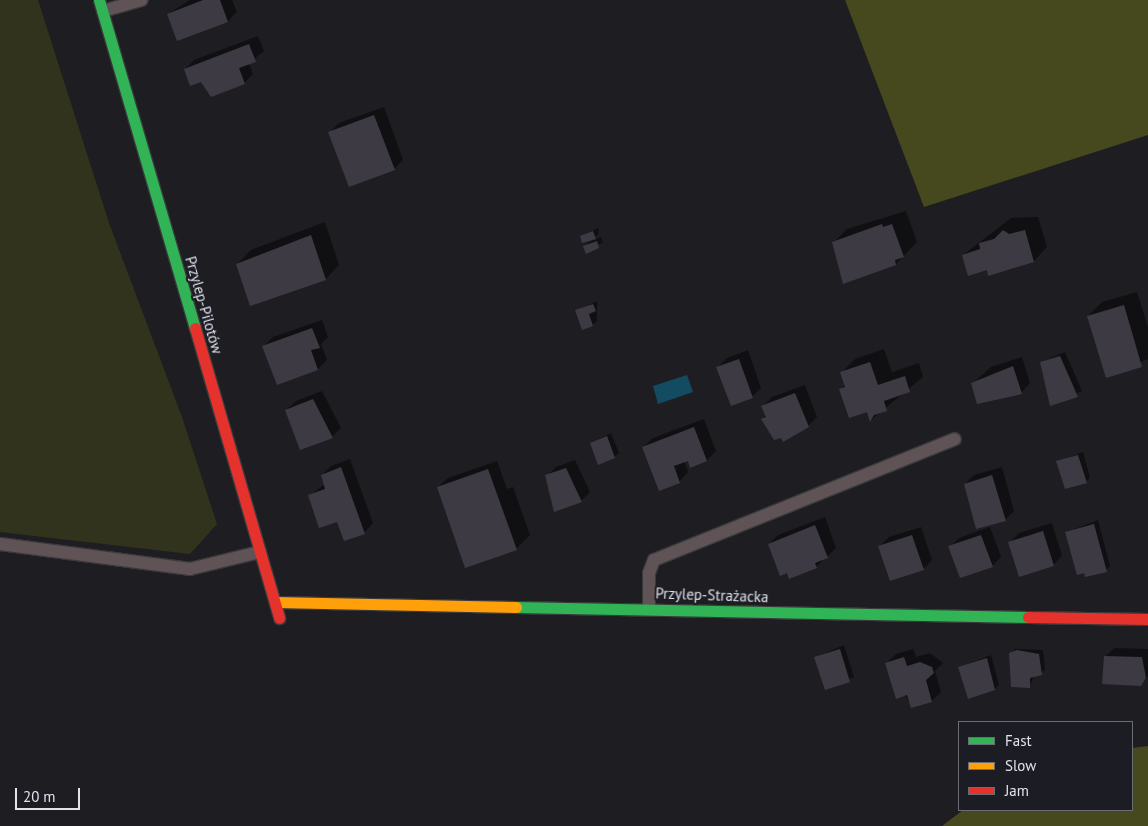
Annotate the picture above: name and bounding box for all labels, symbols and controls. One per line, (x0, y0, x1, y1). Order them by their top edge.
street label: Przylep-Pilotów (181, 254, 227, 356)
street label: Przylep-Strażacka (655, 584, 769, 606)
legend (958, 721, 1133, 811)
text: Fast (1005, 731, 1032, 750)
text: Slow (1005, 756, 1036, 775)
scale bar (18, 778, 82, 810)
text: Jam (1005, 781, 1029, 800)
text: 20 m (23, 787, 56, 806)

